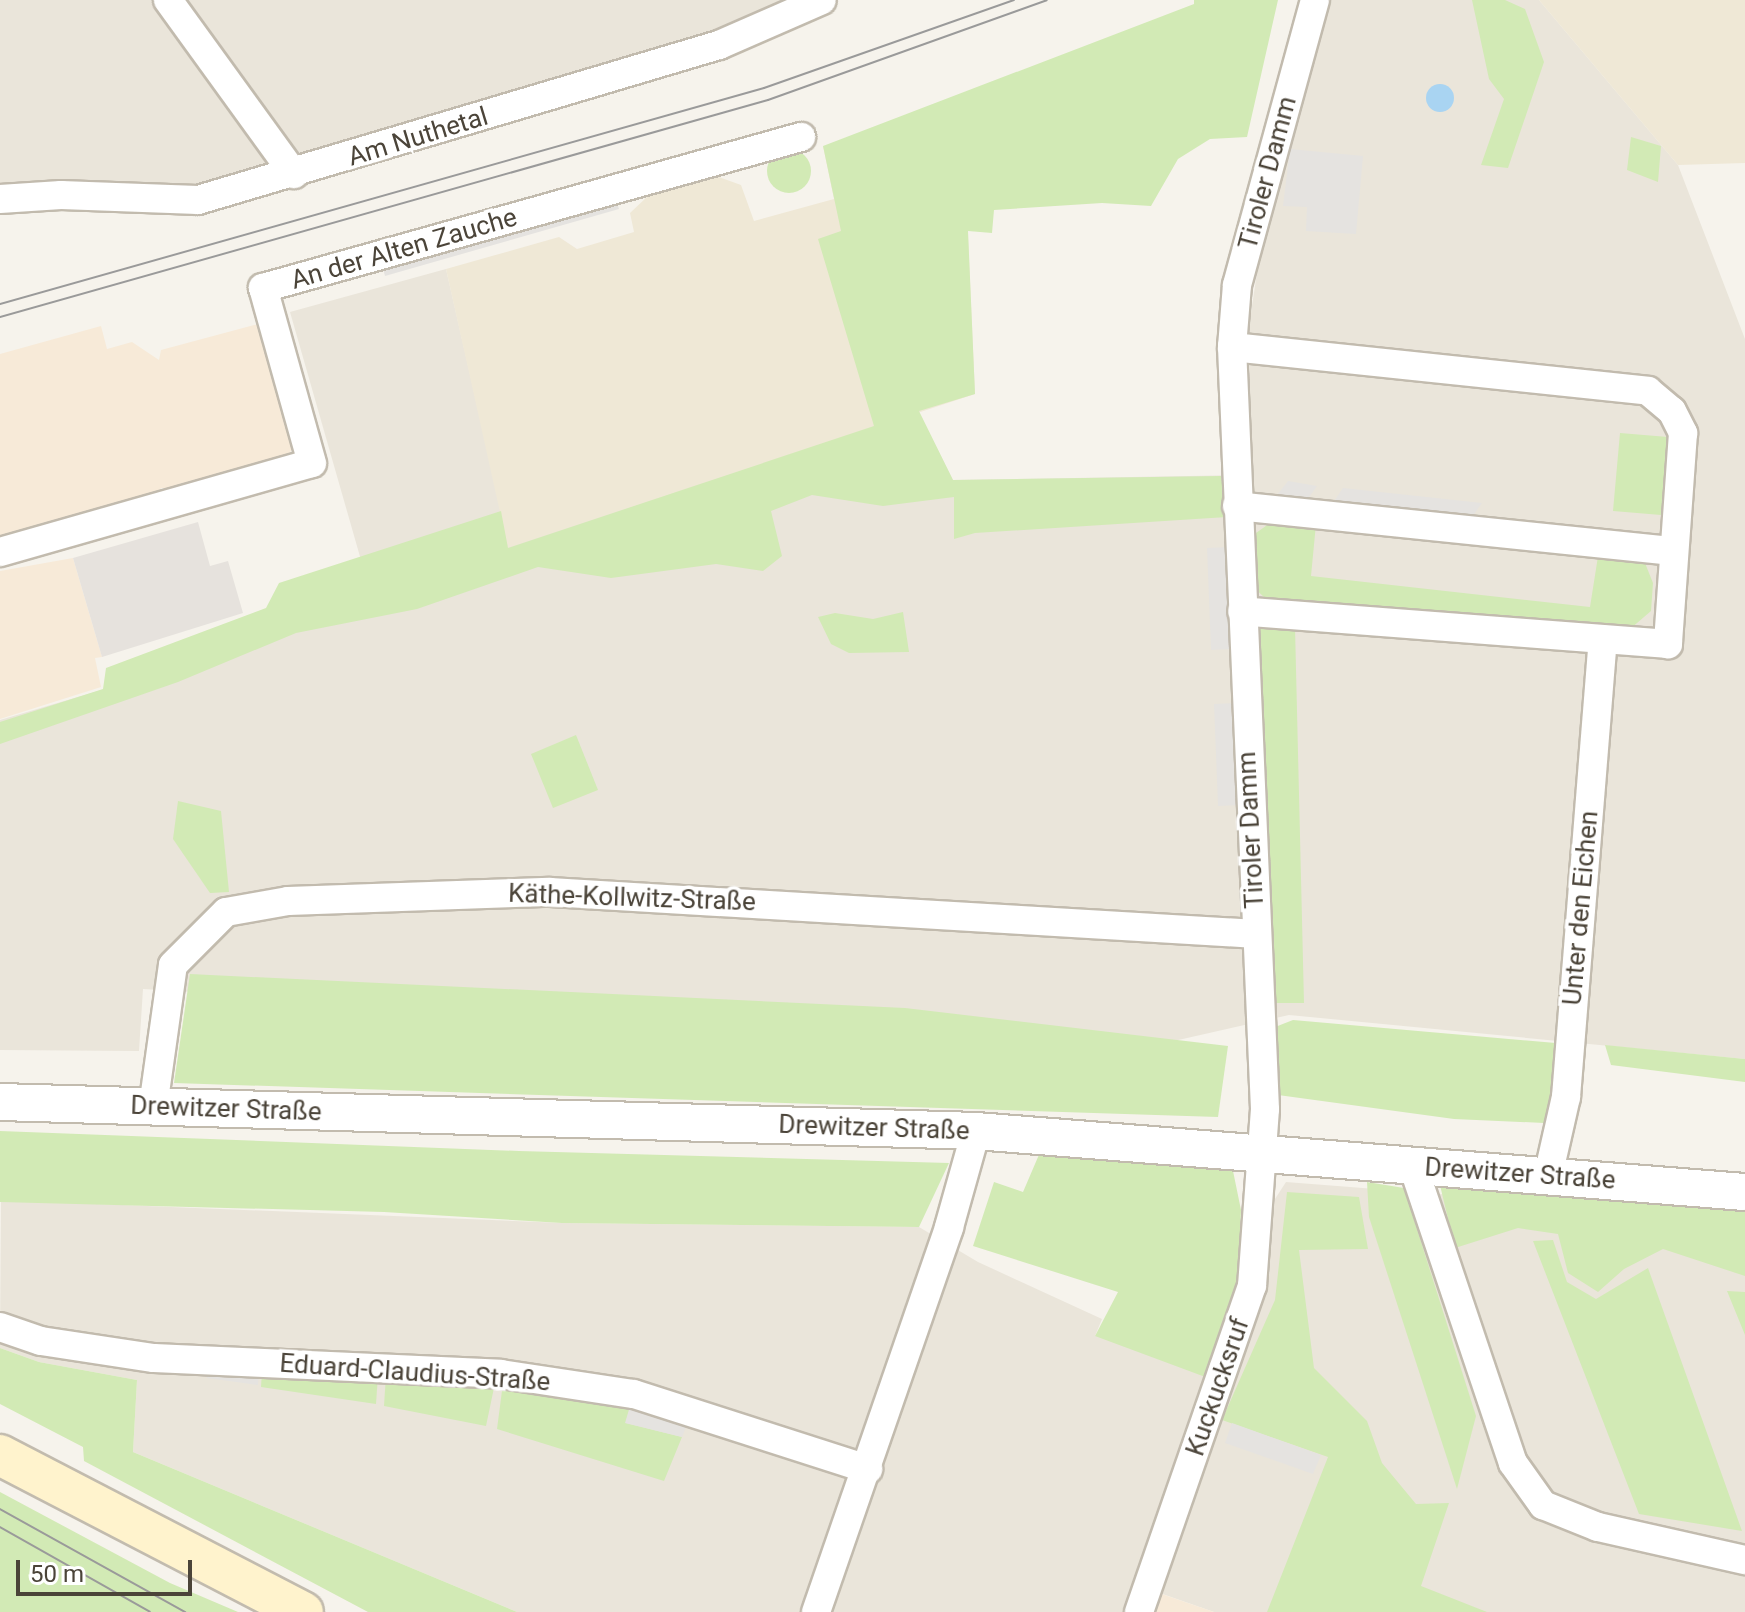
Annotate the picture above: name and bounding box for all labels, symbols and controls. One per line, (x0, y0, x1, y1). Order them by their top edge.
street label: Tiroler Damm (1233, 93, 1303, 253)
street label: Am Nuthetal (344, 101, 492, 173)
street label: An der Alten Zauche (287, 202, 521, 296)
street label: Tiroler Damm (1231, 751, 1271, 909)
street label: Unter den Eichen (1557, 809, 1605, 1007)
street label: Käthe-Kollwitz-Straße (508, 878, 756, 918)
street label: Drewitzer Straße (130, 1090, 322, 1128)
street label: Drewitzer Straße (778, 1109, 970, 1147)
street label: Drewitzer Straße (1424, 1152, 1616, 1196)
street label: Kuckucksruf (1180, 1314, 1256, 1460)
street label: Eduard-Claudius-Straße (279, 1348, 551, 1398)
scale bar (20, 1544, 196, 1594)
text: 50 m (30, 1560, 84, 1588)

